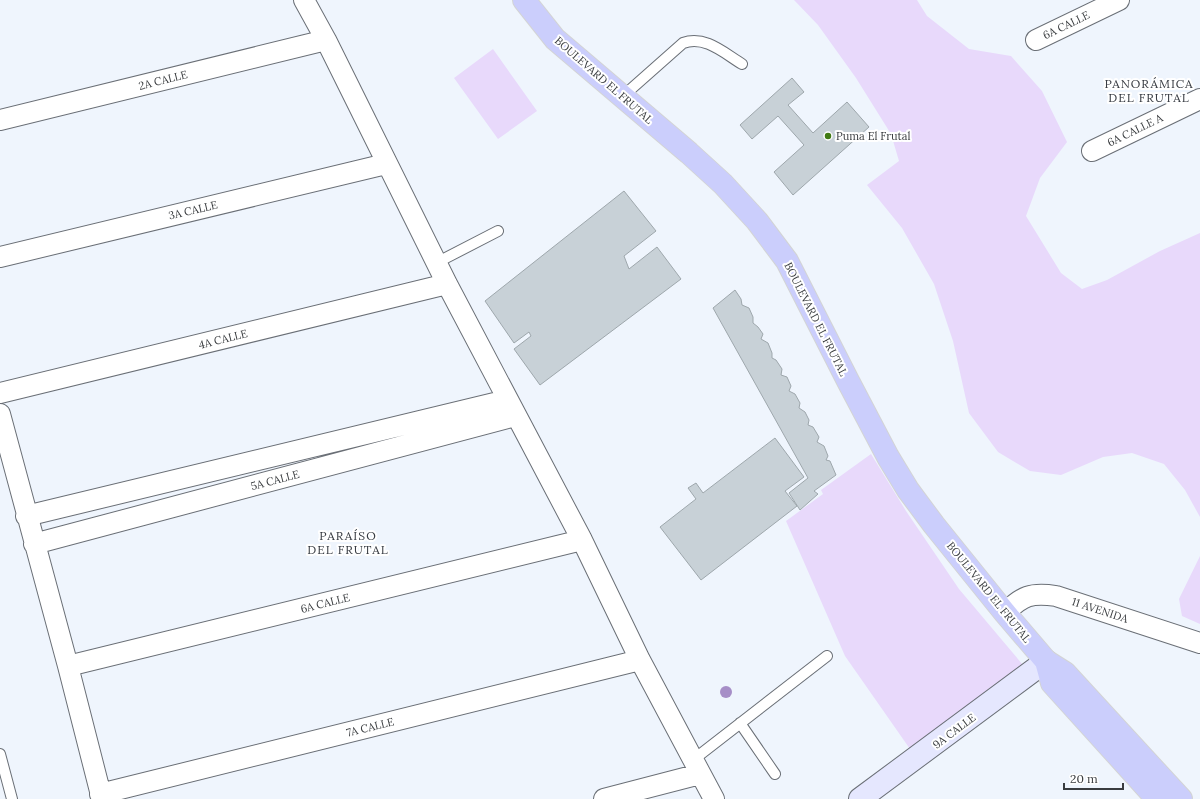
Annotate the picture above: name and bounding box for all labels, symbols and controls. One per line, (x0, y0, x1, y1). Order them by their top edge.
street label: 6A CALLE (1040, 8, 1092, 42)
street label: BOULEVARD EL FRUTAL (552, 33, 657, 127)
street label: 2A CALLE (137, 67, 189, 93)
district label: PANORÁMICA DEL FRUTAL (1104, 76, 1194, 105)
street label: 6A CALLE A (1105, 110, 1166, 149)
place label: Puma El Frutal (836, 129, 911, 143)
marker: Puma El Frutal (823, 131, 833, 141)
street label: 3A CALLE (167, 198, 219, 222)
street label: BOULEVARD EL FRUTAL (781, 260, 851, 379)
street label: 4A CALLE (197, 326, 249, 352)
street label: 5A CALLE (249, 467, 301, 493)
district label: PARAÍSO DEL FRUTAL (307, 528, 389, 557)
street label: BOULEVARD EL FRUTAL (944, 539, 1034, 646)
street label: 6A CALLE (299, 590, 351, 616)
street label: 11 AVENIDA (1070, 594, 1131, 626)
street label: 9A CALLE (930, 710, 978, 752)
street label: 7A CALLE (345, 714, 395, 740)
scale bar (1064, 765, 1123, 791)
text: 20 m (1070, 771, 1098, 786)

